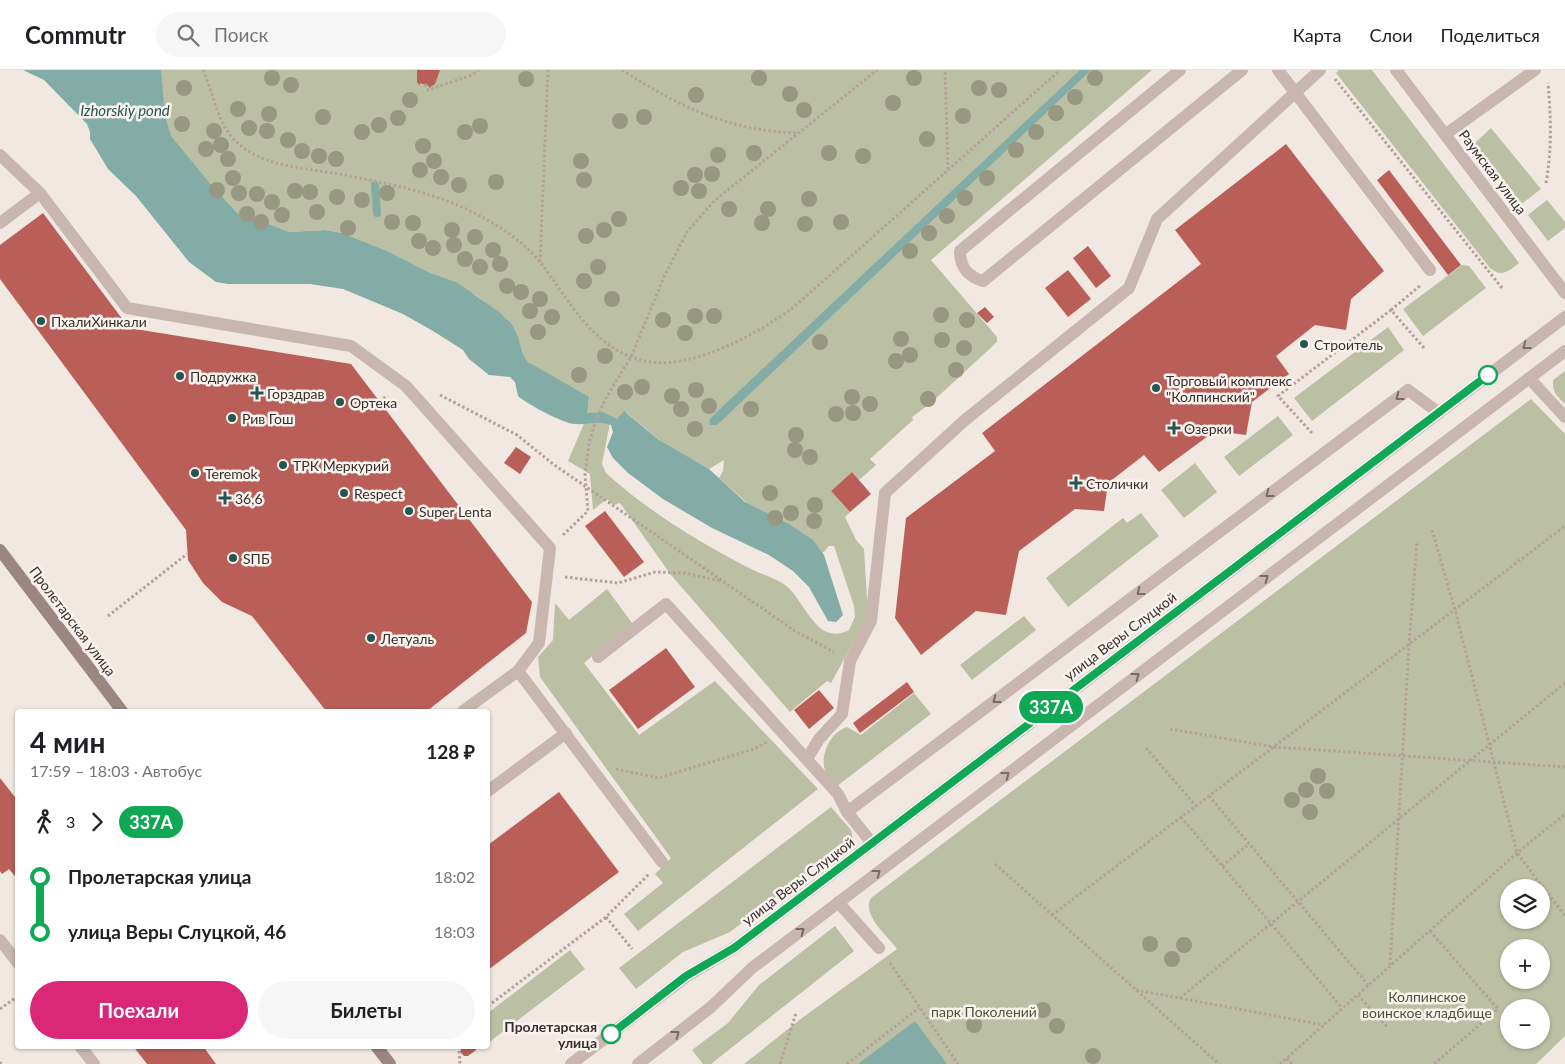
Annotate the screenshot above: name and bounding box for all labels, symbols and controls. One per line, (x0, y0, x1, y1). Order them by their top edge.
search box (156, 12, 506, 57)
text: Commutr (25, 20, 126, 49)
icon: search (174, 21, 202, 49)
text: Поиск (214, 23, 268, 46)
text: Карта (1293, 24, 1341, 46)
text: Слои (1369, 24, 1413, 46)
text: Поделиться (1441, 24, 1540, 46)
water label: Izhorskiy pond (80, 101, 170, 119)
street label: Раумская улица (1456, 126, 1530, 218)
place label: ПхалиХинкали (51, 313, 147, 330)
marker: ПхалиХинкали (35, 315, 47, 327)
place label: Строитель (1314, 336, 1383, 353)
marker: Строитель (1298, 338, 1310, 350)
one-way arrow (1522, 340, 1532, 349)
unlabelled marker (1478, 365, 1498, 385)
place label: Подружка (190, 368, 257, 385)
marker: Подружка (174, 370, 186, 382)
place label: Торговый комплекс "Колпинский" (1166, 372, 1293, 405)
marker: Торговый комплекс "Колпинский" (1150, 382, 1162, 394)
place label: Горздрав (267, 385, 324, 402)
marker: Горздрав (251, 387, 263, 399)
one-way arrow (1396, 391, 1405, 399)
place label: Ортека (350, 394, 397, 411)
marker: Ортека (334, 396, 346, 408)
place label: Рив Гош (242, 410, 293, 427)
marker: Рив Гош (226, 412, 238, 424)
place label: Озерки (1184, 420, 1232, 437)
marker: Озерки (1168, 422, 1180, 434)
place label: ТРК Меркурий (293, 457, 389, 474)
marker: ТРК Меркурий (277, 459, 289, 471)
place label: Teremok (205, 465, 259, 482)
marker: Teremok (189, 467, 201, 479)
place label: Столички (1086, 475, 1148, 492)
marker: Столички (1070, 477, 1082, 489)
place label: Respect (354, 485, 403, 502)
marker: Respect (338, 487, 350, 499)
one-way arrow (1266, 489, 1275, 497)
place label: 36,6 (235, 490, 263, 507)
marker: 36,6 (219, 492, 231, 504)
place label: Super Lenta (419, 503, 492, 520)
marker: Super Lenta (403, 505, 415, 517)
place label: SПБ (243, 550, 270, 567)
marker: SПБ (227, 552, 239, 564)
street label: Пролетарская улица (26, 563, 120, 679)
one-way arrow (1259, 576, 1268, 584)
one-way arrow (1136, 586, 1146, 595)
street label: улица Веры Слуцкой (1061, 588, 1179, 684)
place label: Летуаль (380, 630, 435, 647)
marker: Летуаль (365, 632, 377, 644)
one-way arrow (1130, 674, 1139, 682)
line badge: 337А (1016, 691, 1086, 723)
one-way arrow (992, 694, 1002, 703)
text: 337А (1029, 696, 1073, 718)
text: 4 мин (30, 725, 105, 759)
text: 128 ₽ (426, 740, 475, 763)
text: 17:59 – 18:03 · Автобус (30, 761, 202, 780)
one-way arrow (1000, 772, 1009, 780)
icon: walk (30, 808, 58, 836)
icon: forward (83, 808, 111, 836)
text: 337А (129, 811, 173, 833)
text: 3 (66, 812, 75, 831)
street label: улица Веры Слуцкой (739, 833, 857, 929)
text: Пролетарская улица (68, 865, 251, 888)
text: 18:02 (434, 867, 475, 886)
one-way arrow (871, 870, 881, 879)
map controls (1500, 879, 1550, 1049)
button: layers (1500, 879, 1550, 929)
text: улица Веры Слуцкой, 46 (68, 920, 286, 943)
text: 18:03 (434, 922, 475, 941)
one-way arrow (795, 928, 804, 936)
button: + (1500, 939, 1550, 989)
button: Поехали (30, 981, 248, 1039)
button: Билеты (258, 981, 475, 1039)
park label: Колпинское воинское кладбище (1362, 988, 1492, 1021)
button: − (1500, 999, 1550, 1049)
park label: парк Поколений (931, 1003, 1037, 1020)
place label: Пролетарская улица (504, 1018, 597, 1051)
marker: Пролетарская улица (601, 1024, 621, 1044)
one-way arrow (670, 1032, 679, 1040)

